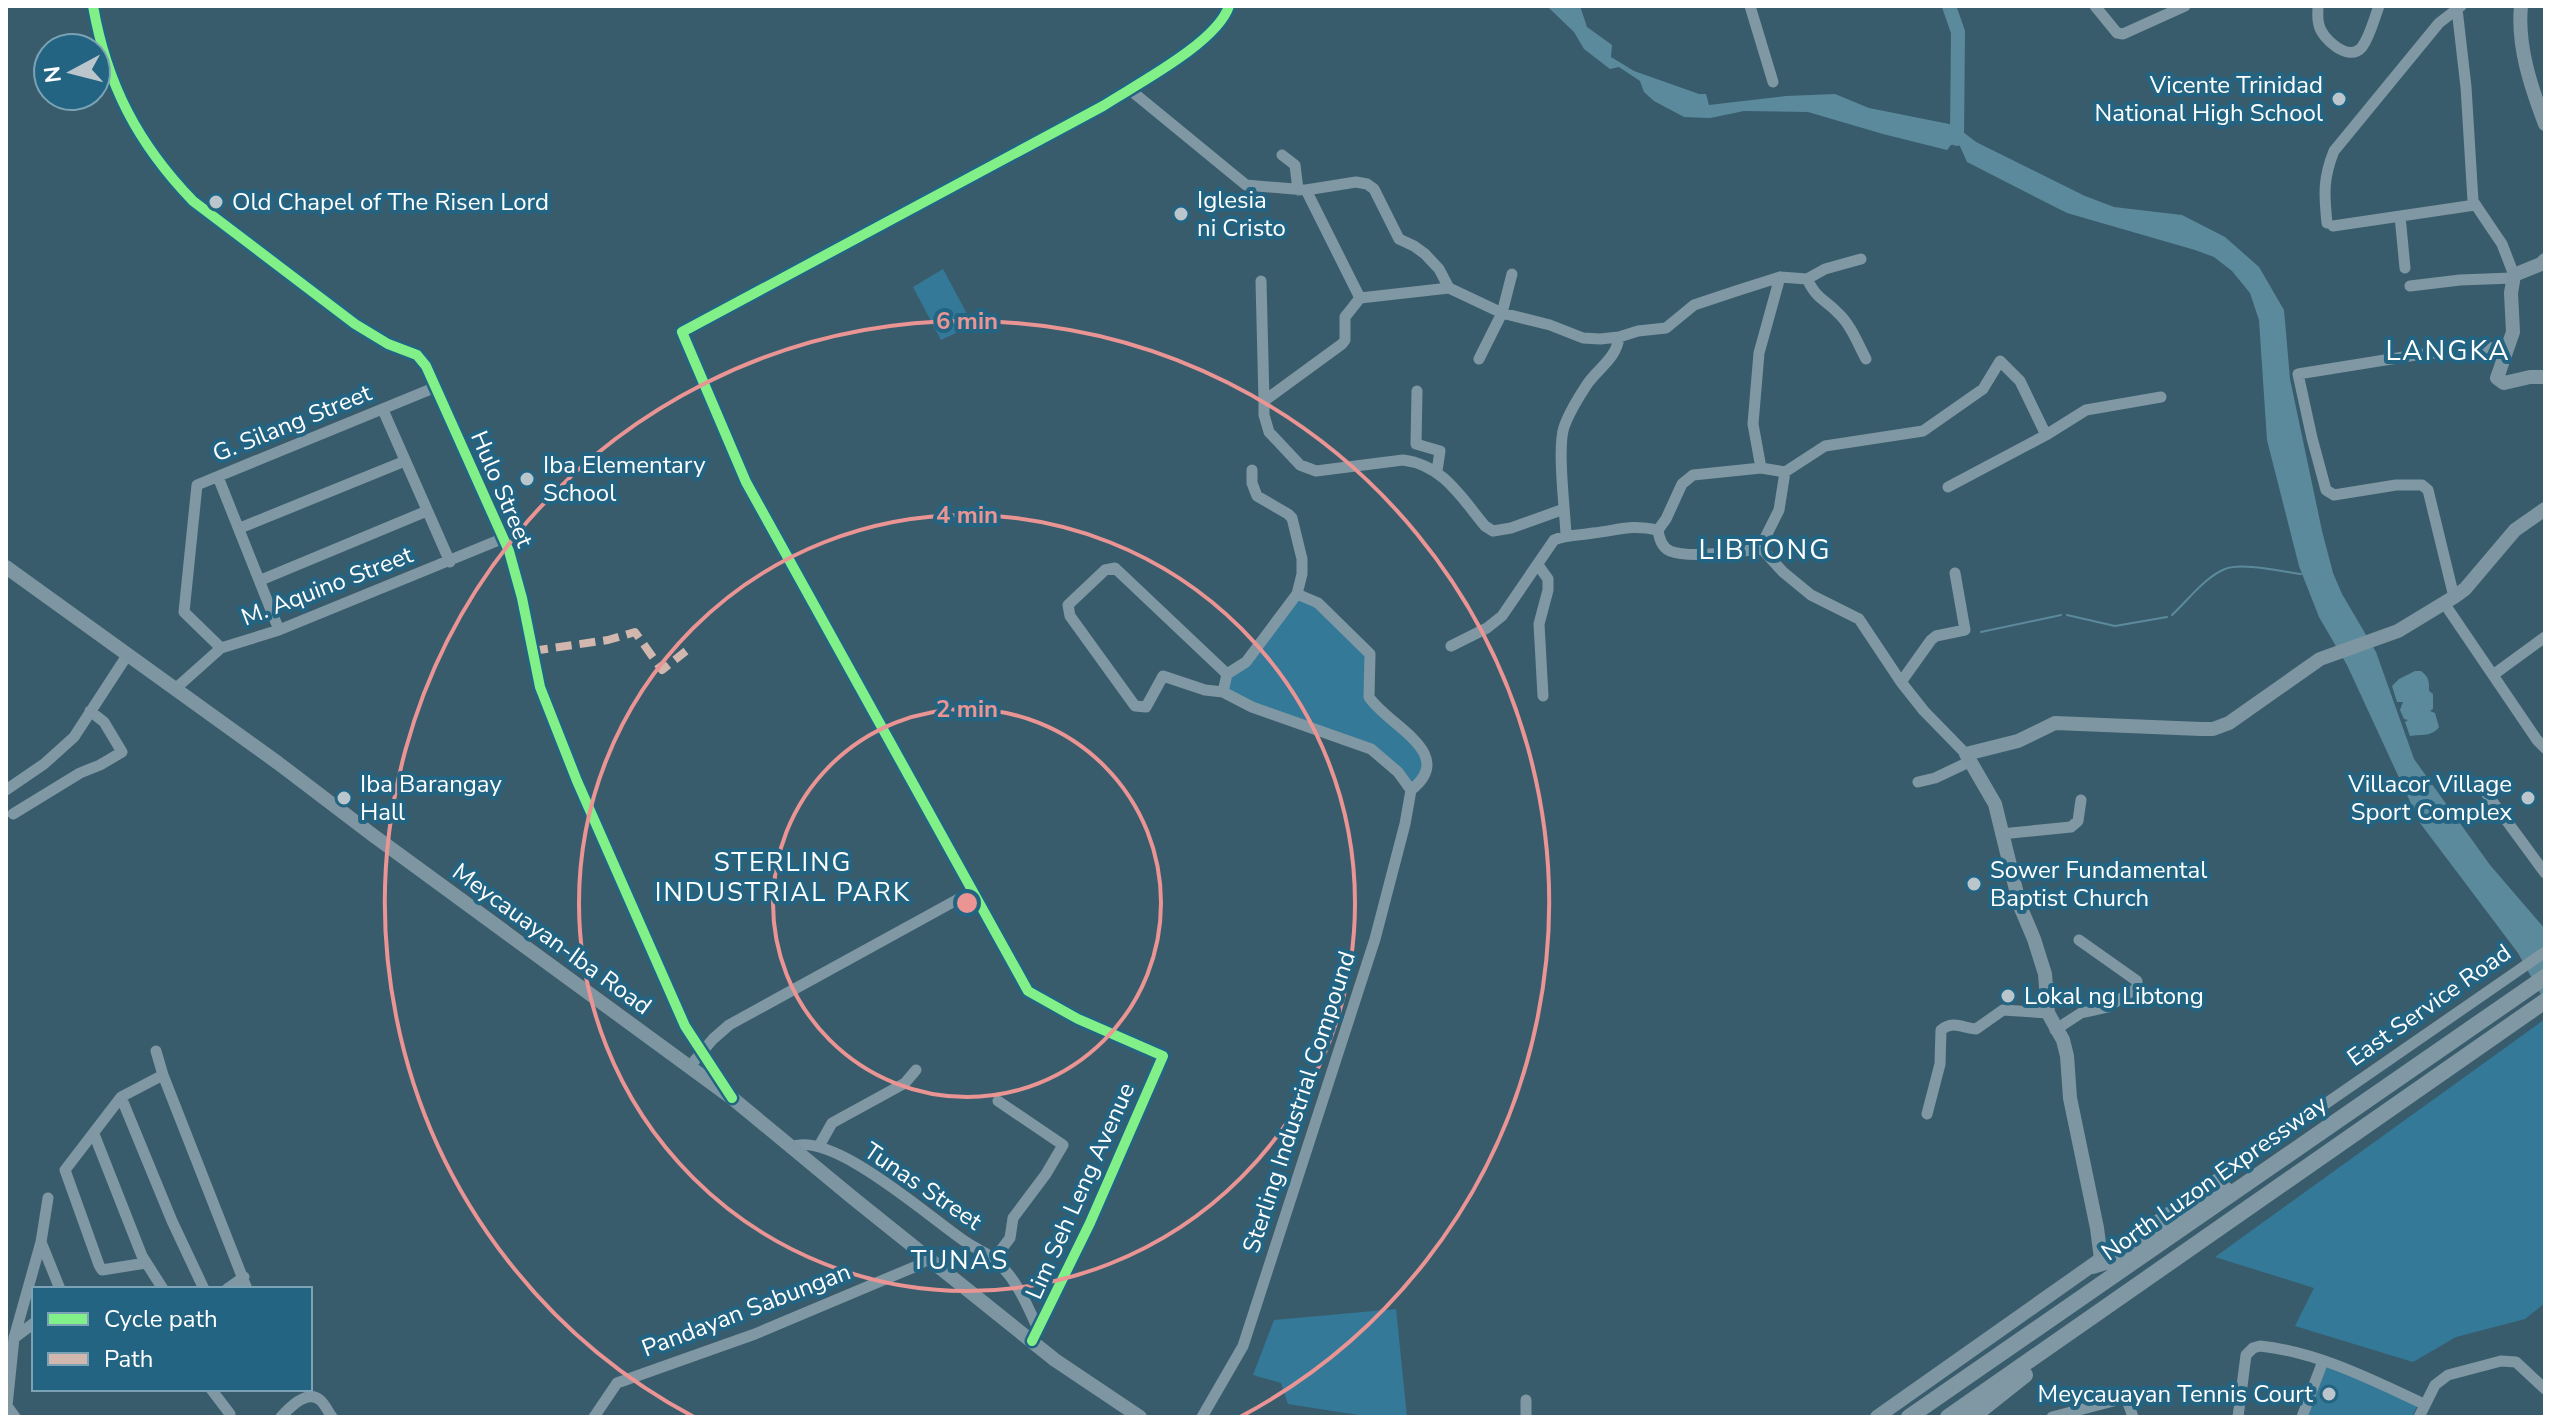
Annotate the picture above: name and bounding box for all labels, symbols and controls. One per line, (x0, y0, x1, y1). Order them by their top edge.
north arrow (32, 32, 112, 112)
text: N (37, 64, 69, 84)
place label: Vicente Trinidad National High School (2095, 69, 2323, 129)
marker: Vicente Trinidad National High School (2330, 90, 2348, 108)
place label: Iglesia ni Cristo (1197, 184, 1286, 244)
place label: Old Chapel of The Risen Lord (232, 186, 549, 218)
marker: Old Chapel of The Risen Lord (207, 193, 225, 211)
marker: Iglesia ni Cristo (1172, 205, 1190, 223)
text: 6 min (936, 305, 998, 337)
district label: LANGKA (2385, 332, 2511, 370)
street label: G. Silang Street (208, 376, 377, 469)
street label: Hulo Street (463, 426, 541, 553)
place label: Iba Elementary School (543, 449, 706, 509)
marker: Iba Elementary School (518, 470, 536, 488)
text: 4 min (936, 499, 998, 531)
district label: LIBTONG (1698, 531, 1832, 569)
street label: M. Aquino Street (237, 538, 418, 633)
text: 2 min (936, 693, 998, 725)
place label: Iba Barangay Hall (360, 768, 502, 828)
place label: Villacor Village Sport Complex (2347, 768, 2512, 828)
marker: Iba Barangay Hall (335, 789, 353, 807)
marker: Villacor Village Sport Complex (2519, 789, 2537, 807)
district label: STERLING INDUSTRIAL PARK (655, 845, 911, 910)
place label: Sower Fundamental Baptist Church (1990, 854, 2207, 914)
street label: Meycauayan-Iba Road (446, 856, 658, 1022)
marker: Sower Fundamental Baptist Church (1965, 875, 1983, 893)
centre of rings (953, 889, 981, 917)
street label: East Service Road (2341, 937, 2517, 1073)
street label: Sterling Industrial Compound (1235, 947, 1363, 1257)
place label: Lokal ng Libtong (2024, 980, 2204, 1012)
marker: Lokal ng Libtong (1999, 987, 2017, 1005)
street label: Lim Seh Leng Avenue (1018, 1078, 1142, 1304)
street label: North Luzon Expressway (2095, 1088, 2334, 1268)
street label: Tunas Street (858, 1135, 989, 1238)
district label: TUNAS (911, 1243, 1009, 1278)
street label: Pandayan Sabungan (637, 1255, 855, 1365)
legend (32, 1287, 312, 1391)
text: Cycle path (104, 1303, 218, 1335)
text: Path (104, 1343, 153, 1375)
place label: Meycauayan Tennis Court (2038, 1378, 2314, 1410)
marker: Meycauayan Tennis Court (2320, 1385, 2338, 1403)

